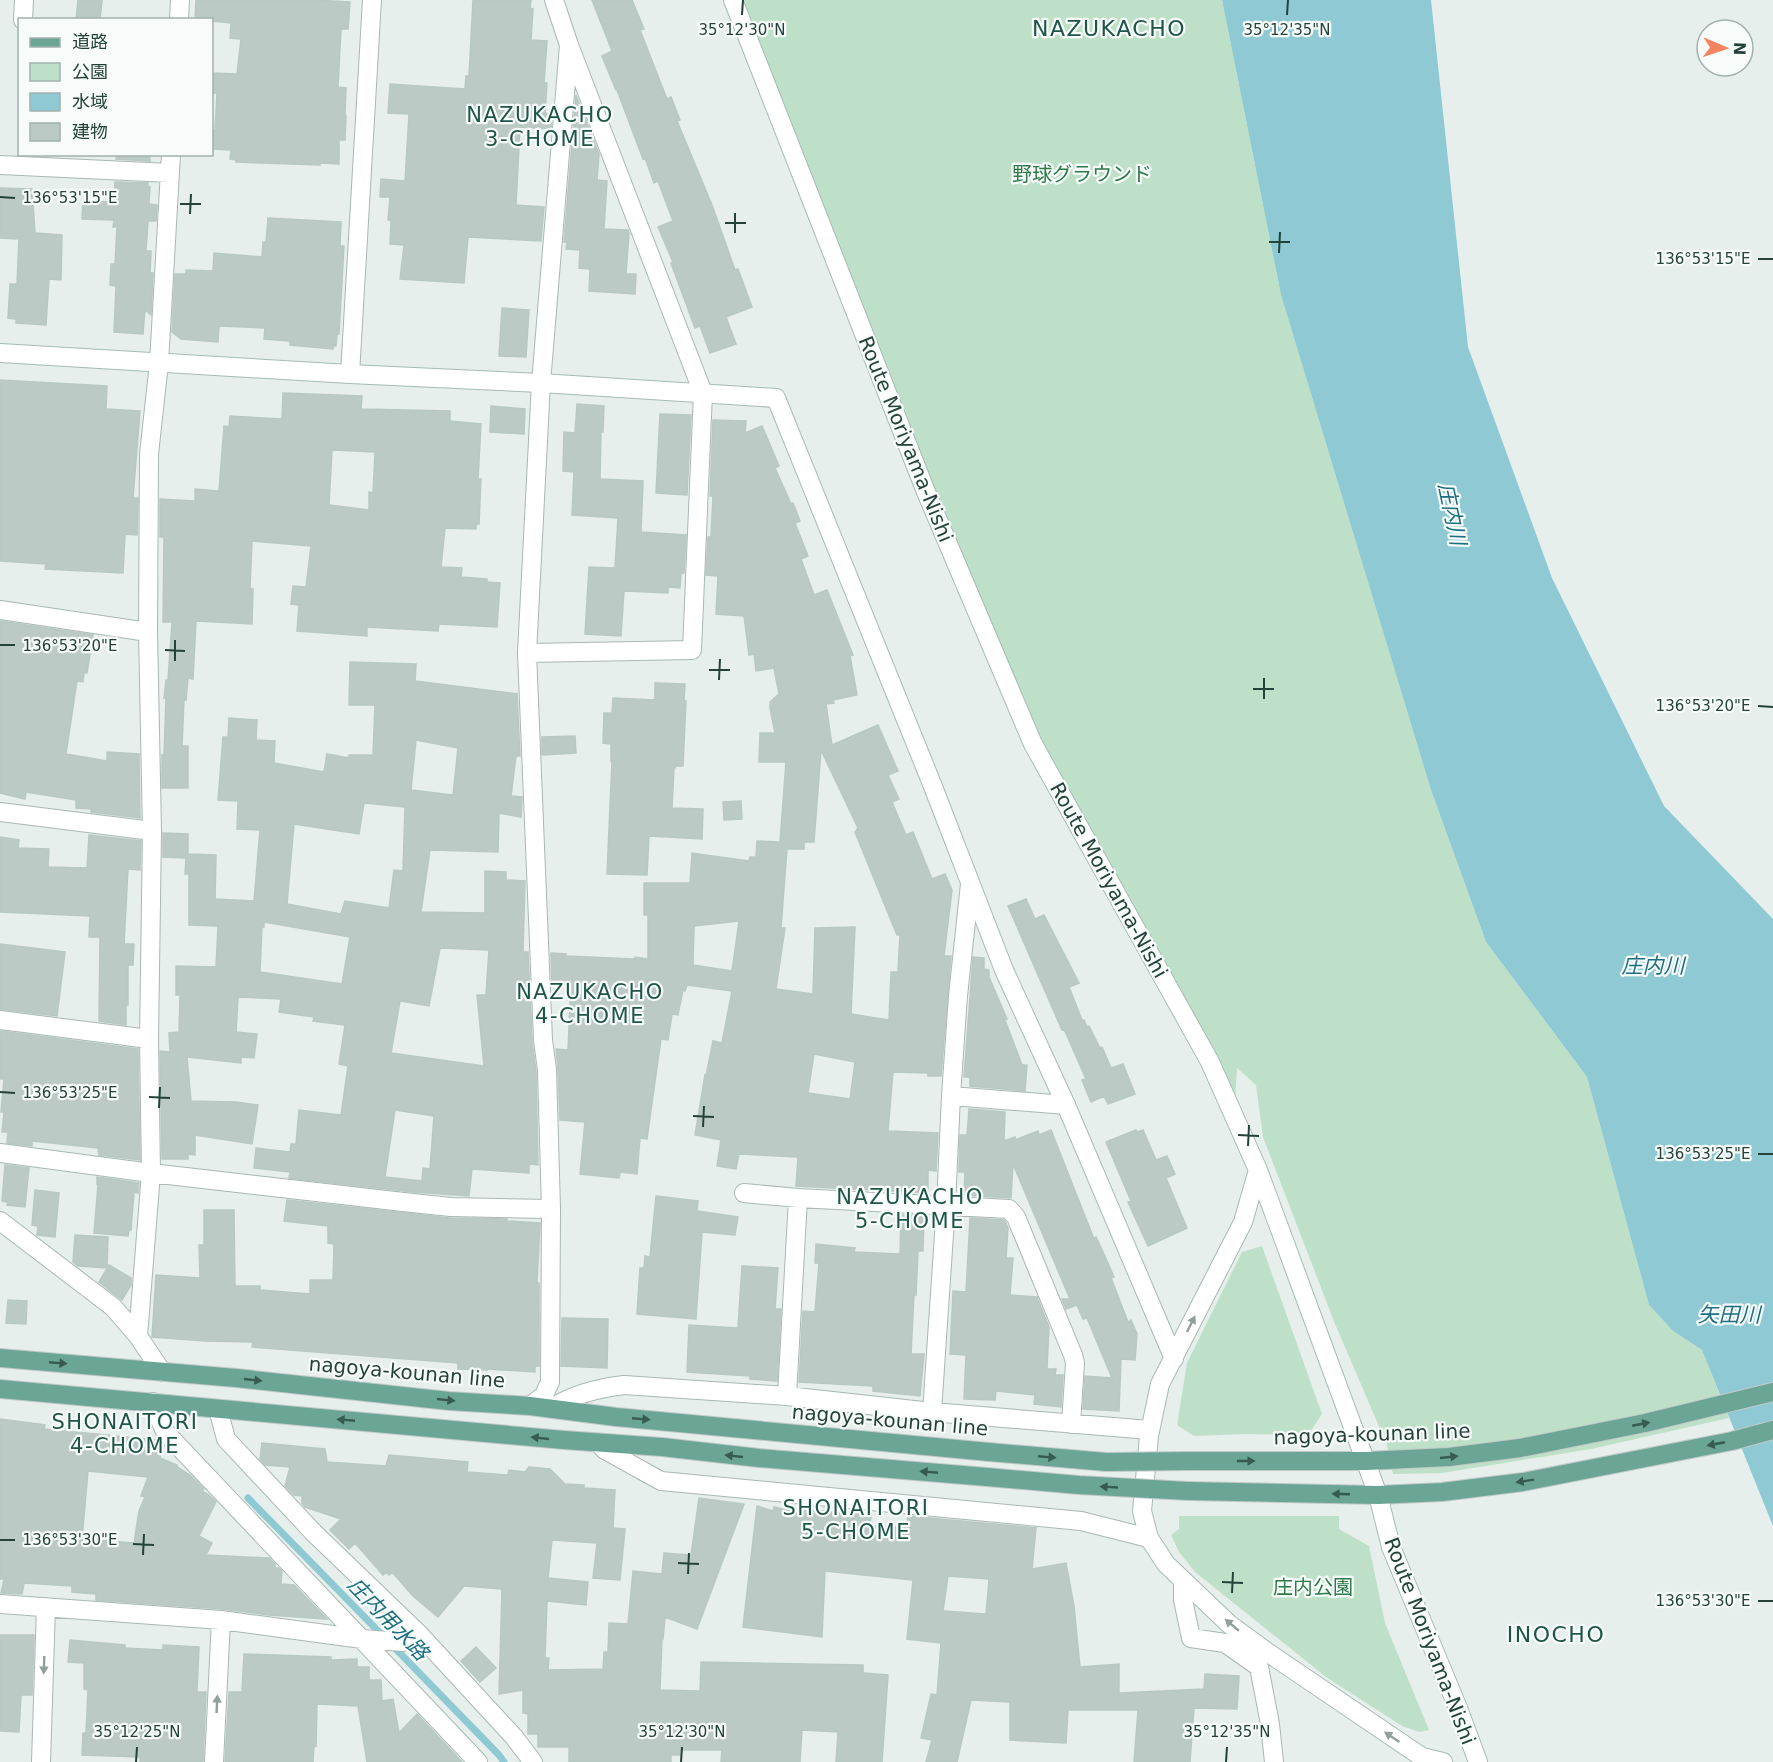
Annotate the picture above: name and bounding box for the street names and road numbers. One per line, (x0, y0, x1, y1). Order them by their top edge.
street label: Route Moriyama-Nishi (854, 333, 958, 545)
street label: Route Moriyama-Nishi (1045, 778, 1173, 982)
street label: nagoya-kounan line (308, 1351, 506, 1393)
street label: nagoya-kounan line (791, 1399, 989, 1441)
street label: nagoya-kounan line (1273, 1419, 1471, 1449)
street label: Route Moriyama-Nishi (1379, 1534, 1481, 1748)

